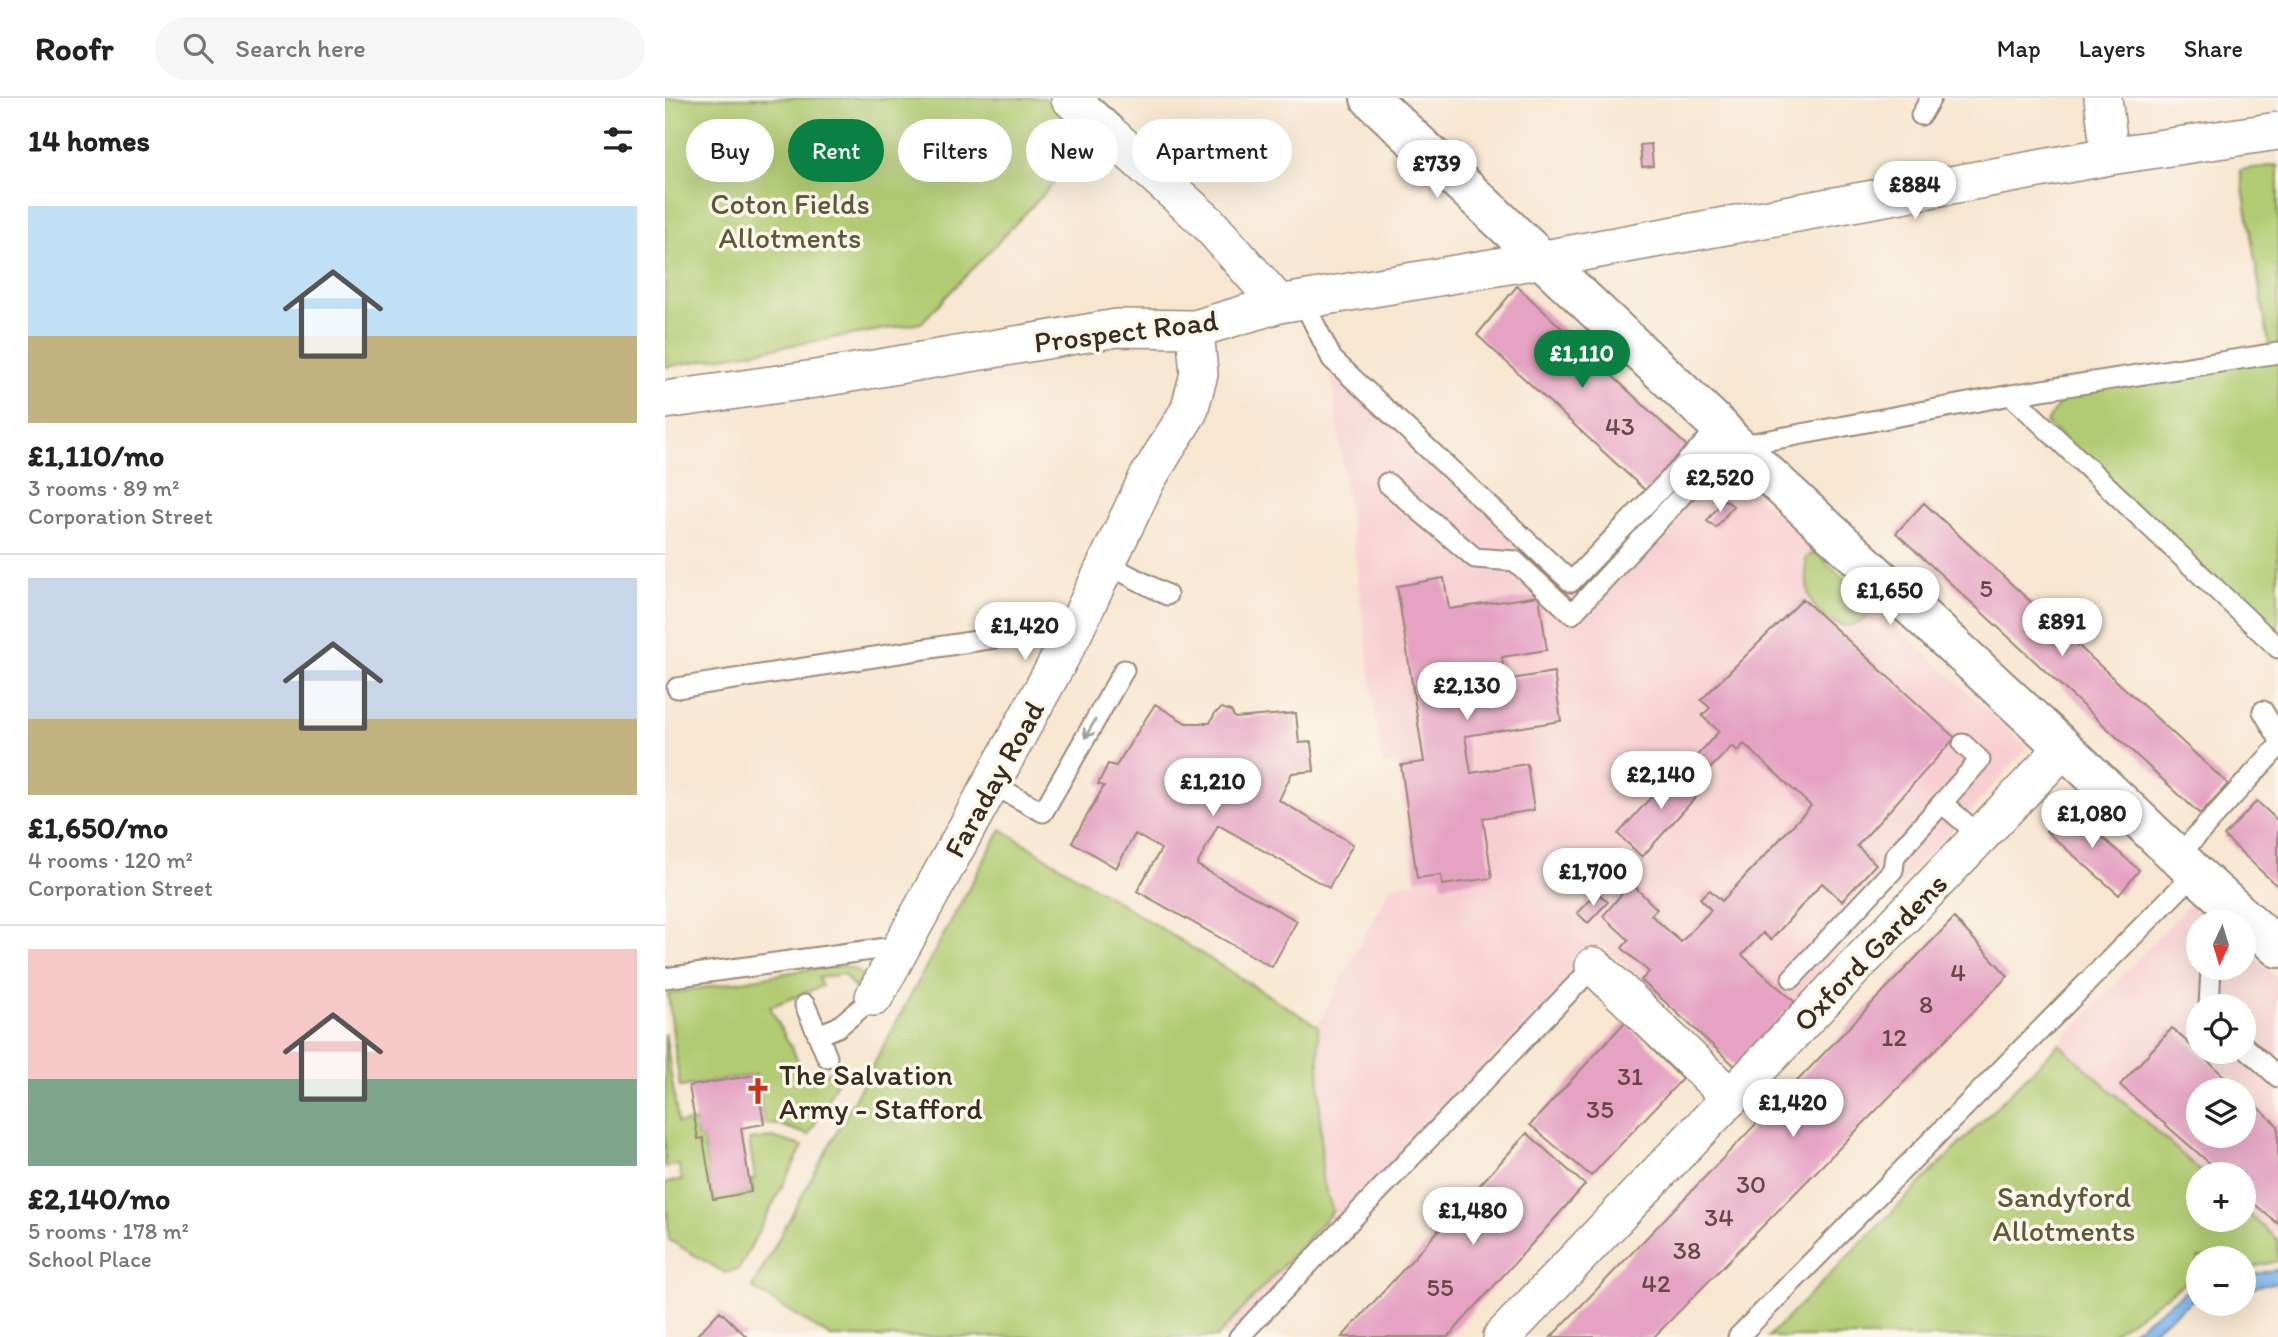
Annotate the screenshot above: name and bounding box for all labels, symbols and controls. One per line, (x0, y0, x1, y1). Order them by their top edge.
search box (155, 17, 645, 80)
text: Roofr (35, 29, 113, 68)
icon: search (179, 29, 217, 67)
text: Search here (235, 32, 366, 64)
text: Map (1997, 34, 2041, 63)
text: Layers (2079, 34, 2146, 63)
text: Share (2184, 34, 2243, 63)
chip: Buy (686, 119, 774, 182)
chip: Rent (788, 119, 884, 182)
chip: Filters (898, 119, 1012, 182)
chip: New (1026, 119, 1118, 182)
chip: Apartment (1132, 119, 1292, 182)
icon: filters (599, 121, 637, 159)
text: 14 homes (28, 122, 150, 159)
pin: £739 (1396, 140, 1478, 200)
text: £739 (1413, 149, 1461, 177)
pin: £884 (1874, 162, 1956, 221)
text: £884 (1889, 170, 1941, 198)
park label: Coton Fields Allotments (710, 185, 870, 256)
icon: home (270, 251, 396, 377)
street label: Prospect Road (1032, 301, 1220, 361)
pin: £1,110 (1525, 330, 1639, 390)
text: £1,110 (1550, 339, 1614, 367)
house number: 43 (1605, 410, 1635, 442)
text: £1,110/mo (28, 437, 164, 474)
pin: £2,520 (1663, 454, 1777, 514)
text: £2,520 (1686, 463, 1754, 491)
text: 3 rooms · 89 m² (28, 474, 179, 502)
text: Corporation Street (28, 502, 213, 530)
pin: £1,650 (1833, 568, 1947, 627)
house number: 5 (1979, 572, 1993, 604)
text: £1,650 (1857, 576, 1923, 604)
pin: £891 (2021, 598, 2103, 658)
pin: £1,420 (968, 602, 1082, 662)
text: £891 (2038, 607, 2086, 635)
text: £1,420 (991, 611, 1059, 639)
icon: home (270, 623, 396, 749)
pin: £2,130 (1410, 662, 1524, 722)
text: £2,130 (1433, 671, 1501, 699)
street label: Faraday Road (936, 694, 1053, 864)
one-way arrow (1083, 718, 1096, 739)
pin: £2,140 (1604, 752, 1718, 811)
pin: £1,210 (1156, 758, 1270, 818)
text: £2,140 (1627, 760, 1695, 788)
text: £1,210 (1180, 767, 1246, 795)
pin: £1,080 (2035, 790, 2149, 850)
text: £1,080 (2057, 799, 2127, 827)
text: £1,650/mo (28, 809, 168, 846)
text: 4 rooms · 120 m² (28, 846, 193, 874)
pin: £1,700 (1536, 848, 1650, 908)
text: £1,700 (1559, 857, 1627, 885)
street label: Oxford Gardens (1785, 865, 1955, 1039)
text: Corporation Street (28, 874, 213, 902)
north arrow (2186, 910, 2256, 980)
map controls (2186, 910, 2256, 1316)
house number: 4 (1950, 956, 1966, 988)
house number: 8 (1919, 988, 1933, 1020)
icon: home (270, 994, 396, 1120)
button: locate (2186, 994, 2256, 1064)
house number: 12 (1881, 1021, 1907, 1053)
place label: The Salvation Army - Stafford (779, 1056, 982, 1127)
house number: 31 (1617, 1060, 1643, 1092)
church icon: The Salvation Army - Stafford (743, 1076, 773, 1106)
button: layers (2186, 1078, 2256, 1148)
pin: £1,420 (1736, 1080, 1850, 1139)
text: £1,420 (1759, 1088, 1827, 1116)
house number: 35 (1586, 1093, 1614, 1125)
button: + (2186, 1162, 2256, 1232)
house number: 30 (1736, 1168, 1766, 1200)
park label: Sandyford Allotments (1993, 1178, 2135, 1249)
text: £2,140/mo (28, 1180, 170, 1217)
pin: £1,480 (1416, 1188, 1530, 1247)
text: £1,480 (1438, 1196, 1508, 1224)
house number: 34 (1704, 1201, 1734, 1233)
text: 5 rooms · 178 m² (28, 1217, 189, 1245)
house number: 38 (1673, 1234, 1701, 1266)
text: School Place (28, 1245, 152, 1273)
button: − (2186, 1246, 2256, 1316)
house number: 42 (1641, 1267, 1671, 1299)
house number: 55 (1426, 1271, 1454, 1303)

